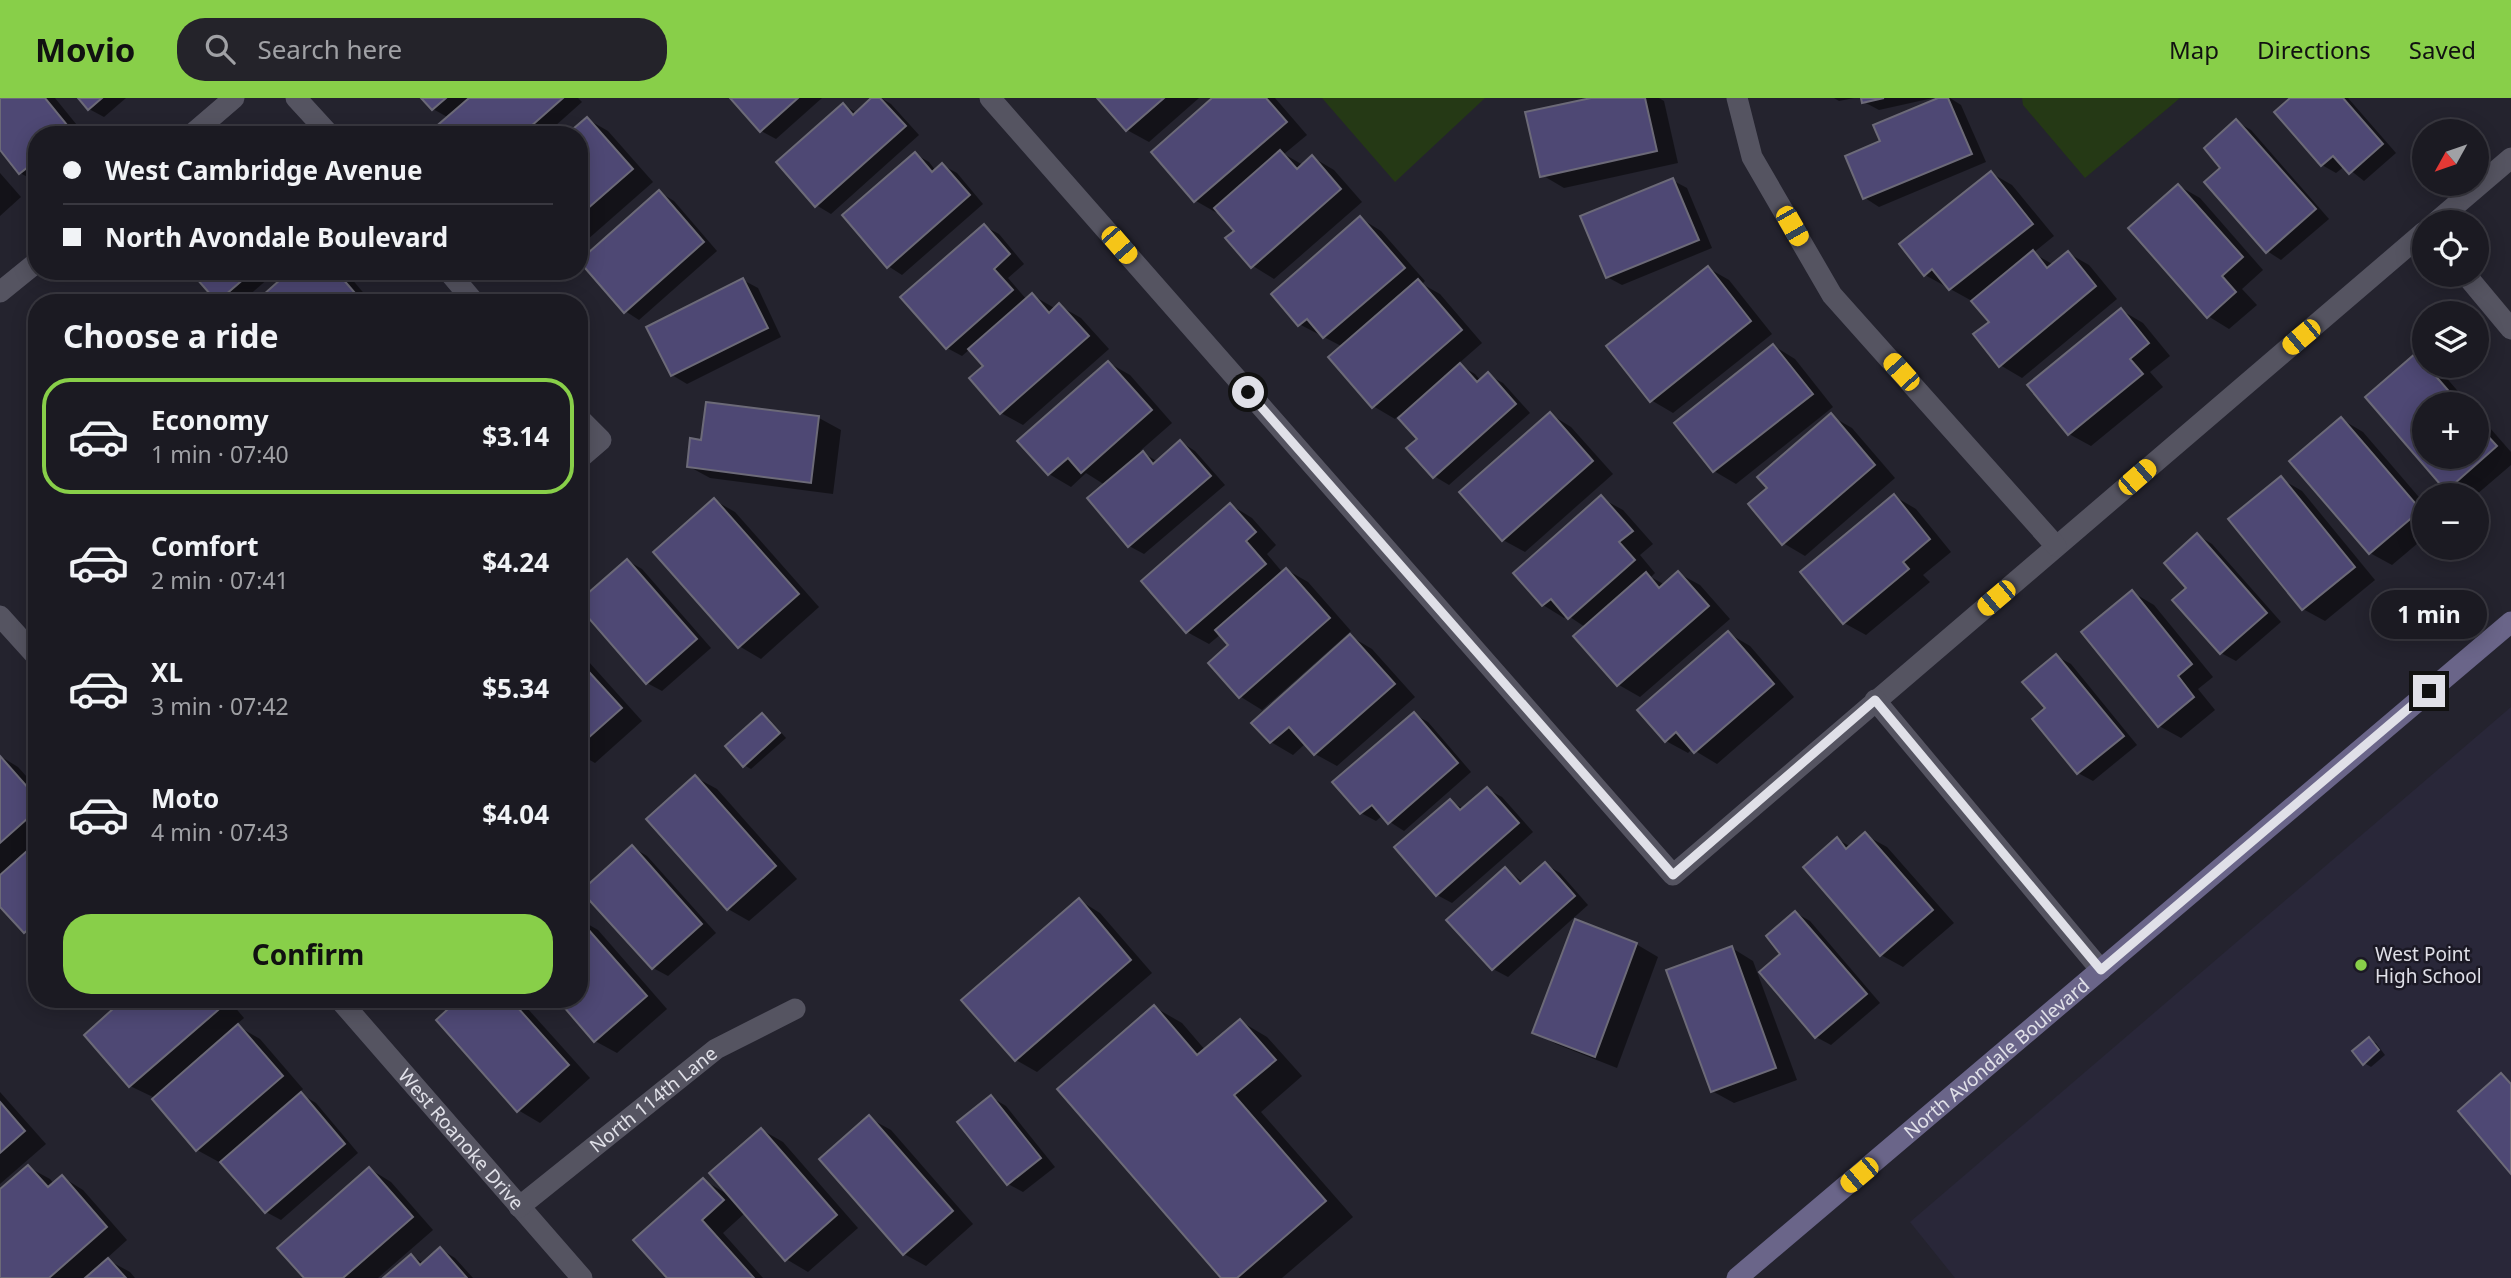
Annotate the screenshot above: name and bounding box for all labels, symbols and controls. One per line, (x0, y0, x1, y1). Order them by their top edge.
search box (177, 18, 667, 81)
text: Movio (35, 27, 135, 72)
icon: search (201, 30, 239, 68)
text: Search here (257, 31, 402, 67)
text: Map (2169, 33, 2219, 66)
text: Directions (2257, 33, 2371, 66)
text: Saved (2409, 33, 2476, 66)
north arrow (2412, 119, 2488, 196)
map controls (2412, 119, 2489, 560)
text: West Cambridge Avenue (105, 152, 423, 188)
car (1773, 203, 1812, 249)
button: locate (2412, 210, 2489, 287)
text: North Avondale Boulevard (105, 219, 448, 255)
car (1098, 222, 1141, 268)
button: layers (2412, 301, 2489, 378)
text: Choose a ride (63, 314, 279, 357)
car (2279, 315, 2324, 359)
car (1880, 349, 1923, 395)
route start (1232, 376, 1264, 408)
button: + (2412, 392, 2489, 469)
text: Economy (151, 402, 269, 438)
icon: car (67, 405, 130, 468)
text: $3.14 (482, 418, 549, 454)
text: 1 min · 07:40 (151, 438, 289, 470)
car (2115, 455, 2160, 499)
button: − (2412, 483, 2489, 560)
text: Comfort (151, 528, 259, 564)
icon: car (67, 531, 130, 594)
text: $4.24 (482, 544, 549, 580)
text: 2 min · 07:41 (151, 564, 289, 596)
car (1974, 576, 2019, 620)
callout: 1 min (2371, 589, 2487, 638)
text: 1 min (2397, 598, 2461, 630)
text: XL (151, 654, 183, 690)
icon: car (67, 657, 130, 720)
text: $5.34 (482, 670, 549, 706)
route end (2413, 675, 2445, 707)
text: 3 min · 07:42 (151, 690, 289, 722)
text: Moto (151, 780, 219, 816)
icon: car (67, 783, 130, 846)
text: $4.04 (482, 796, 549, 832)
text: 4 min · 07:43 (151, 816, 289, 848)
button: Confirm (63, 914, 553, 994)
place label: West Point High School (2375, 941, 2482, 989)
marker: West Point High School (2353, 957, 2369, 973)
street label: North Avondale Boulevard (1898, 972, 2095, 1144)
street label: North 114th Lane (584, 1040, 722, 1159)
street label: West Roanoke Drive (393, 1063, 530, 1215)
car (1837, 1153, 1882, 1197)

